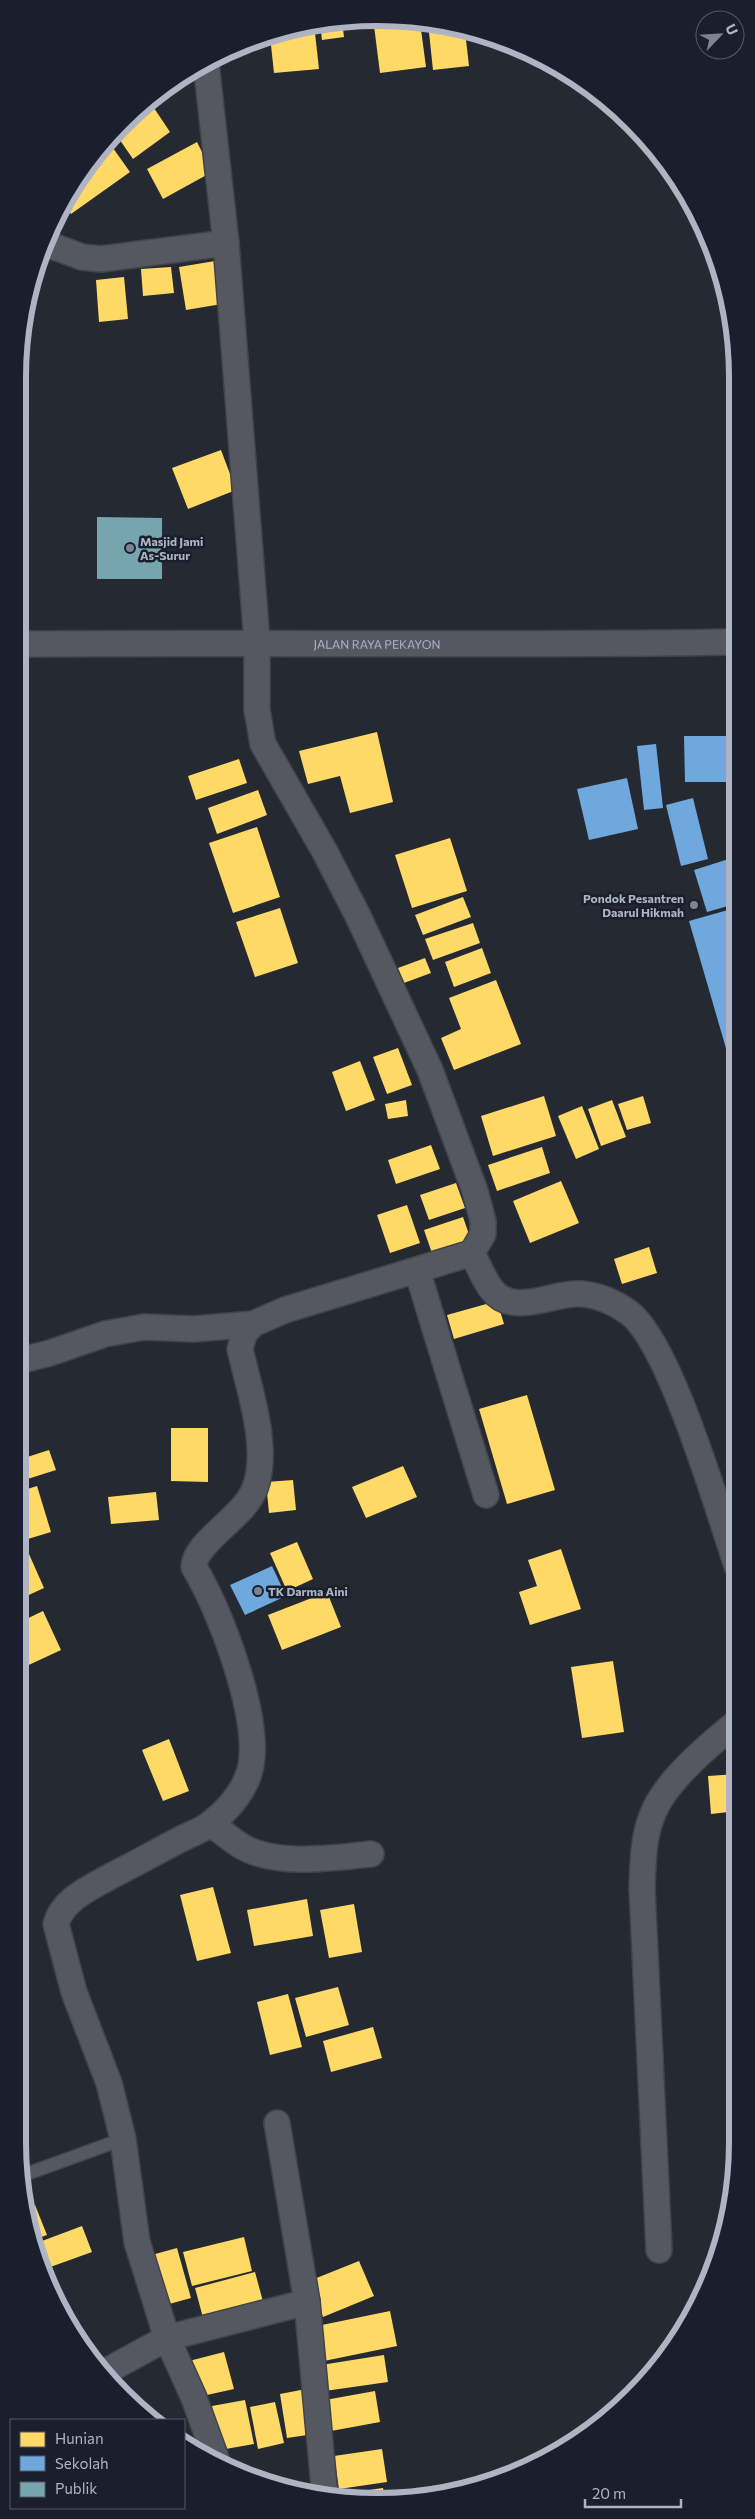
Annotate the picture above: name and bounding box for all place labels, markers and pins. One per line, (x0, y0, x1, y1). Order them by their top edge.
place label: Masjid Jami As-Surur (140, 534, 203, 562)
marker: Masjid Jami As-Surur (124, 542, 136, 554)
place label: Pondok Pesantren Daarul Hikmah (583, 891, 684, 919)
marker: Pondok Pesantren Daarul Hikmah (688, 899, 700, 911)
place label: TK Darma Aini (268, 1584, 348, 1598)
marker: TK Darma Aini (252, 1585, 264, 1597)

